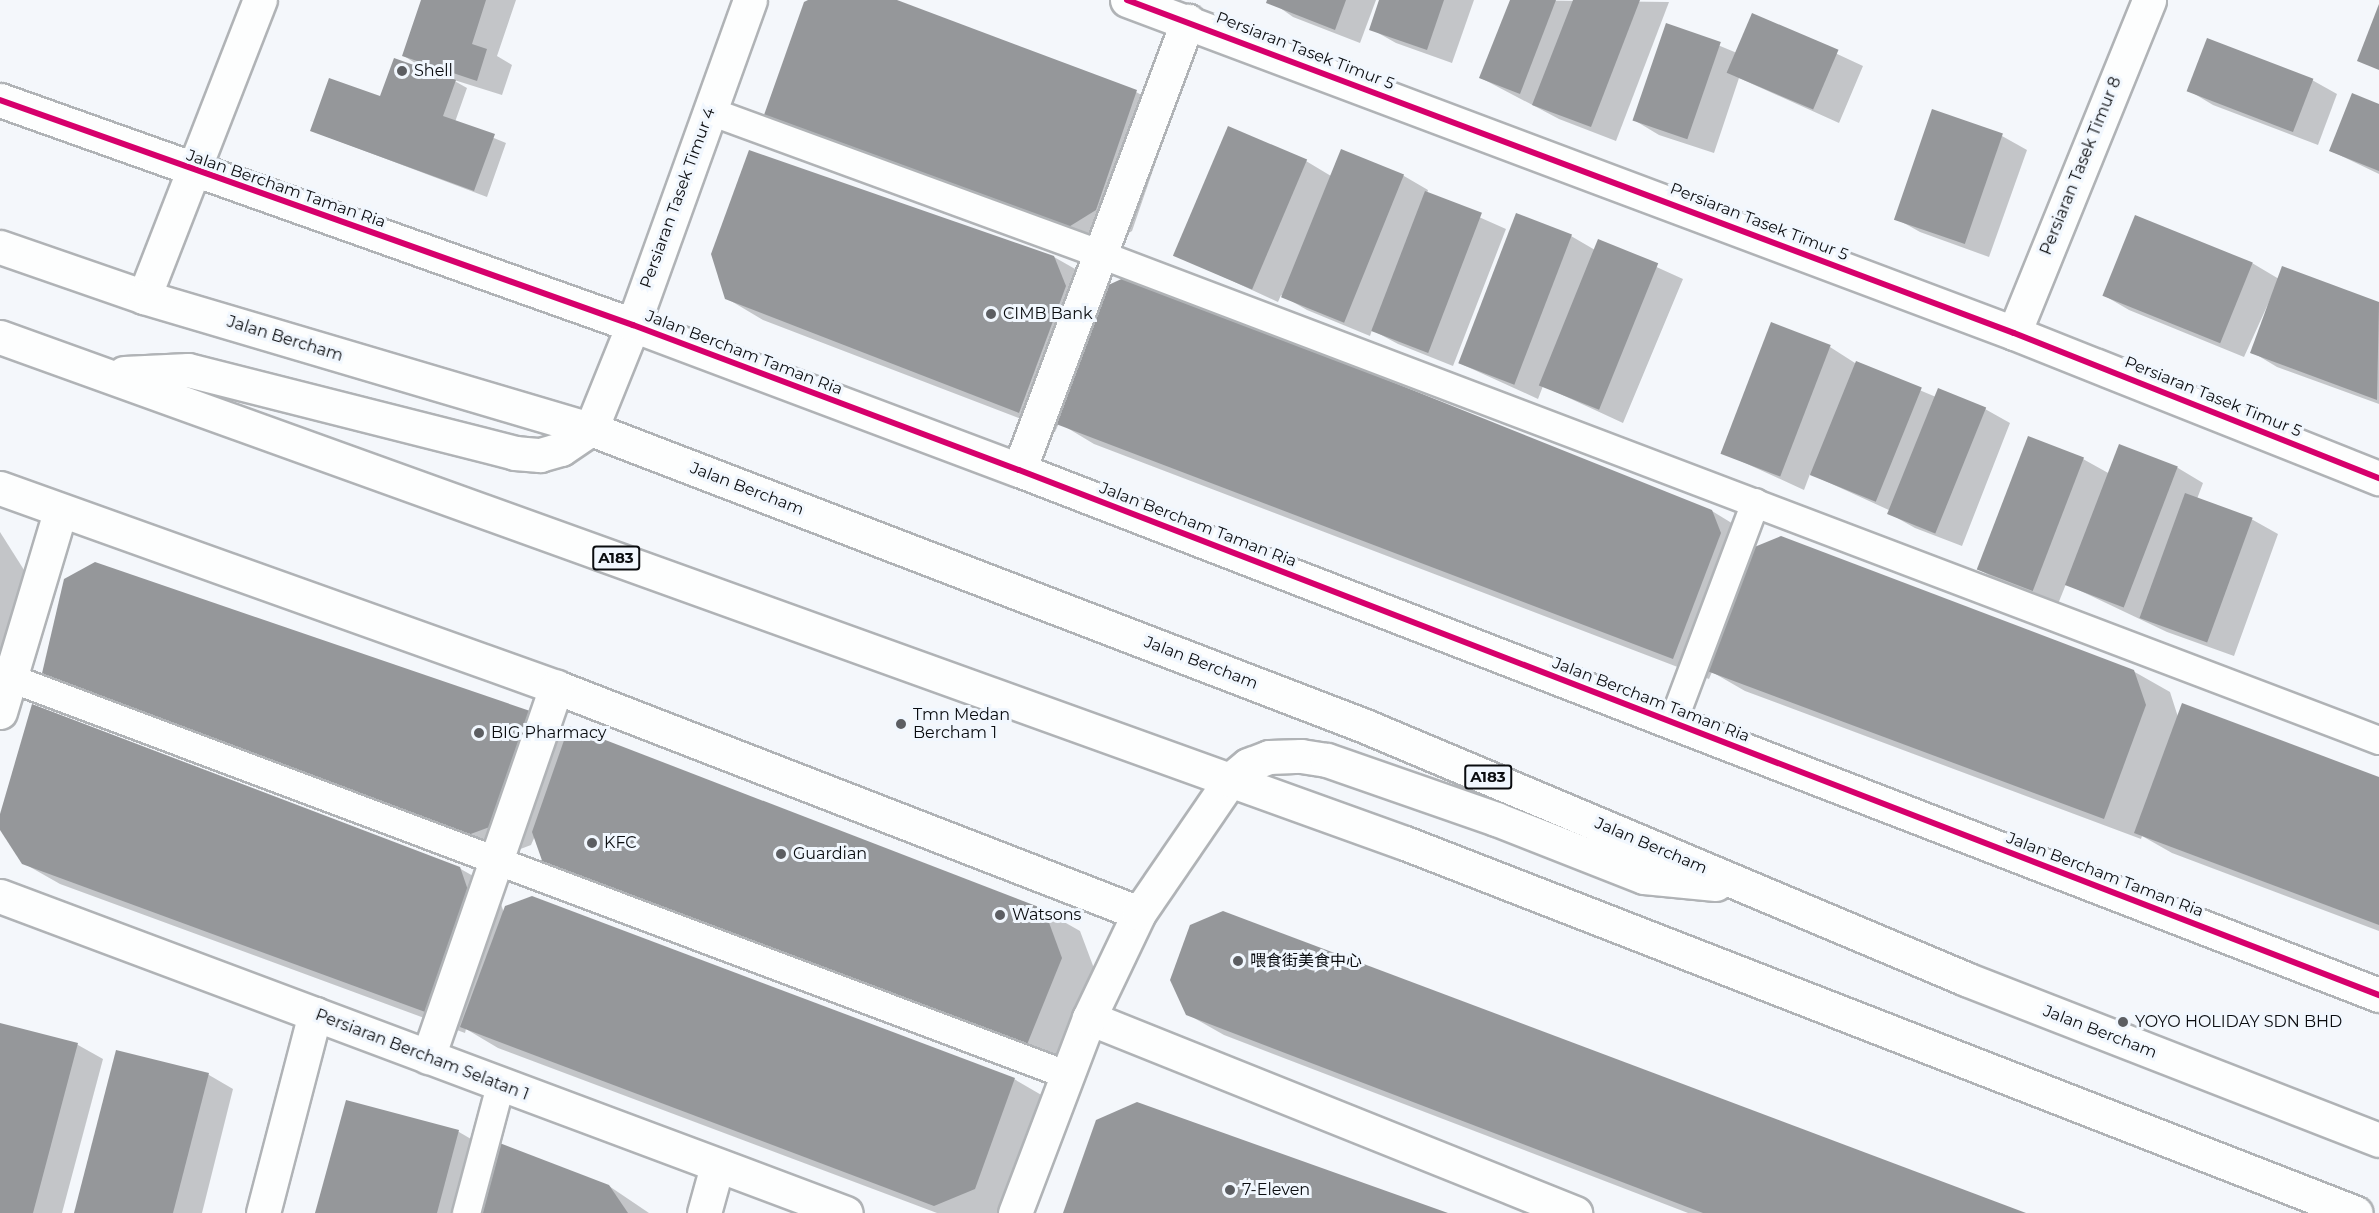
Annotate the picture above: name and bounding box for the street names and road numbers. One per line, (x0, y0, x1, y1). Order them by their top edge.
street label: Persiaran Tasek Timur 5 (1213, 8, 1397, 94)
street label: Persiaran Tasek Timur 8 (2036, 74, 2126, 258)
street label: Persiaran Tasek Timur 4 (636, 105, 720, 291)
street label: Jalan Bercham Taman Ria (184, 146, 388, 232)
street label: Persiaran Tasek Timur 5 (1667, 179, 1851, 265)
street label: Jalan Bercham Taman Ria (643, 307, 845, 399)
street label: Jalan Bercham (225, 312, 345, 366)
street label: Persiaran Tasek Timur 5 (2122, 353, 2304, 441)
street label: Jalan Bercham (687, 458, 807, 520)
street label: Jalan Bercham Taman Ria (1097, 479, 1299, 571)
road number: A183 (592, 546, 640, 570)
street label: Jalan Bercham (1141, 632, 1261, 694)
street label: Jalan Bercham Taman Ria (1550, 654, 1752, 746)
road number: A183 (1464, 765, 1512, 789)
street label: Jalan Bercham (1592, 814, 1710, 878)
street label: Jalan Bercham Taman Ria (2004, 829, 2206, 921)
street label: Jalan Bercham (2040, 1001, 2160, 1063)
street label: Persiaran Bercham Selatan 1 (313, 1005, 531, 1105)

